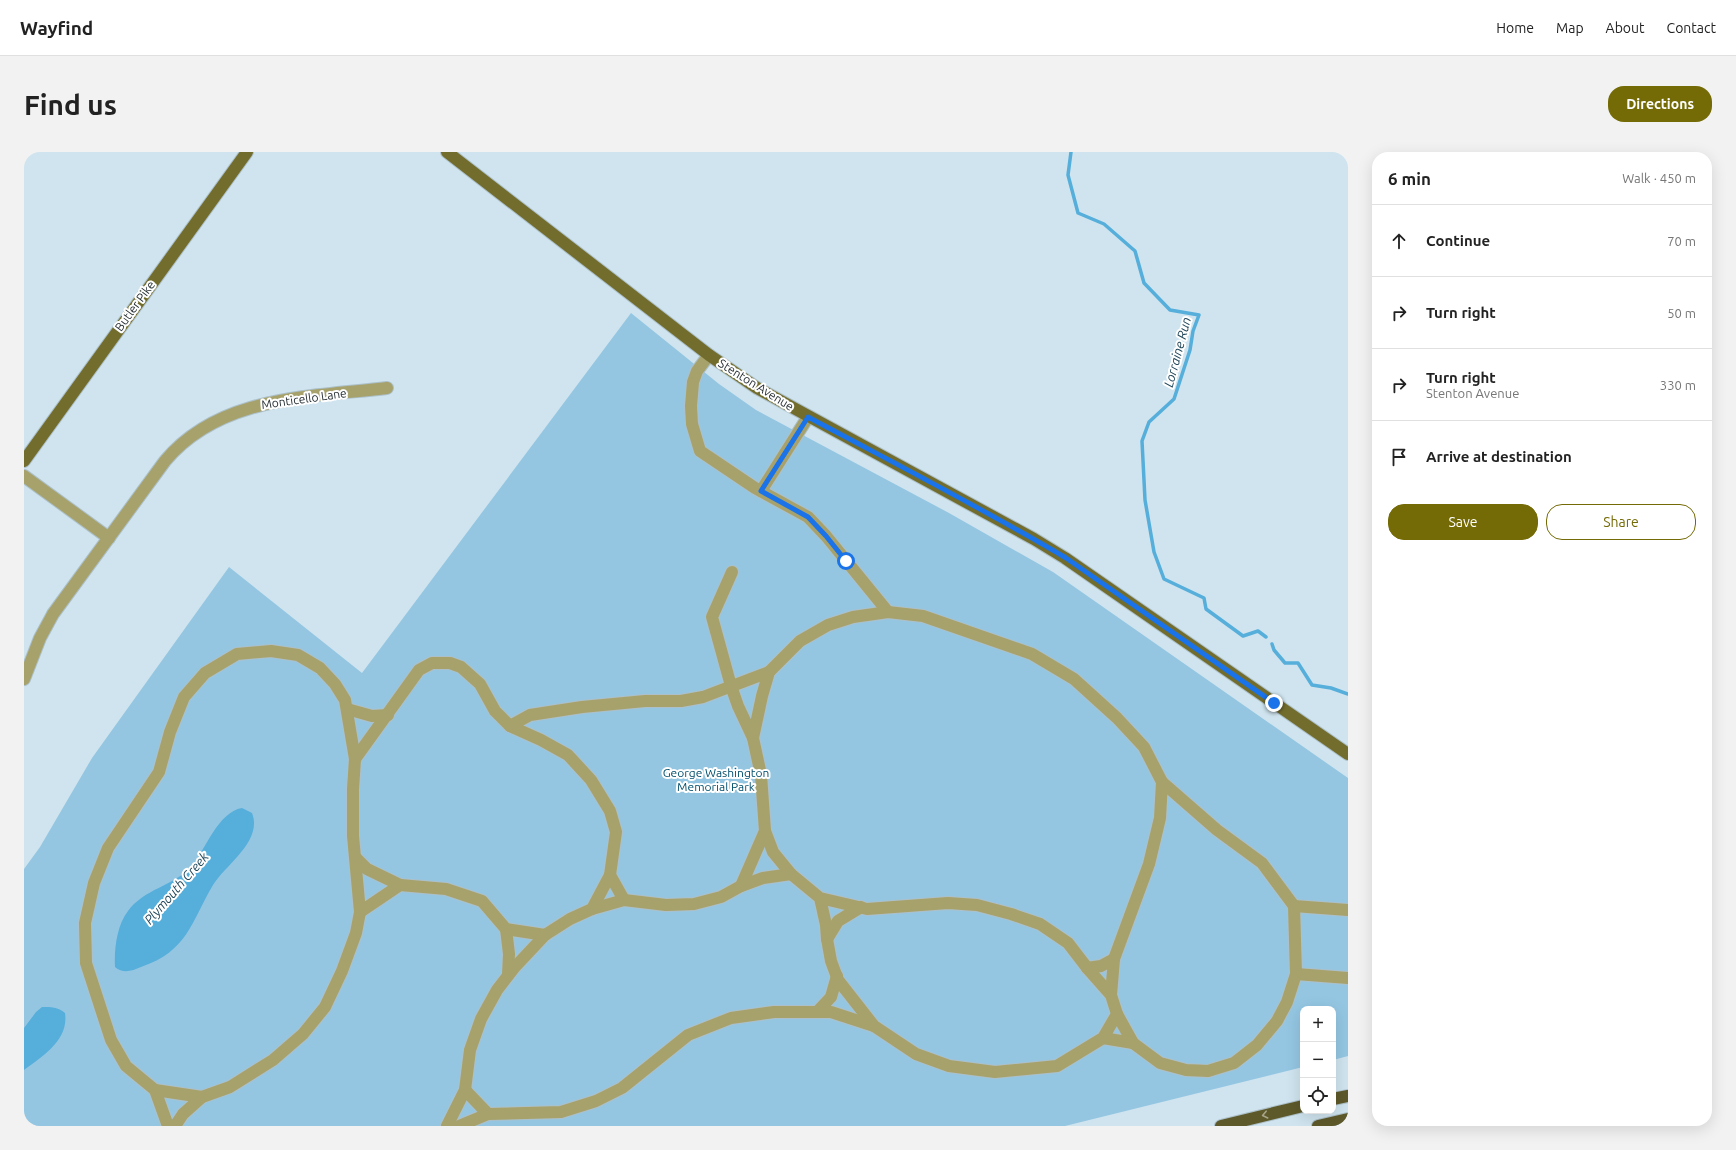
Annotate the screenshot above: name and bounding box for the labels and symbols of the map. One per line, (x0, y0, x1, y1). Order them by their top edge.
street label: Butler Pike (112, 278, 157, 333)
water label: Lorraine Run (1161, 315, 1193, 389)
street label: Stenton Avenue (716, 356, 796, 413)
street label: Monticello Lane (260, 386, 347, 411)
route start (837, 552, 855, 570)
route end (1265, 694, 1283, 712)
park label: George Washington Memorial Park (663, 766, 769, 793)
water label: Plymouth Creek (141, 849, 211, 927)
one-way arrow (1262, 1111, 1268, 1119)

